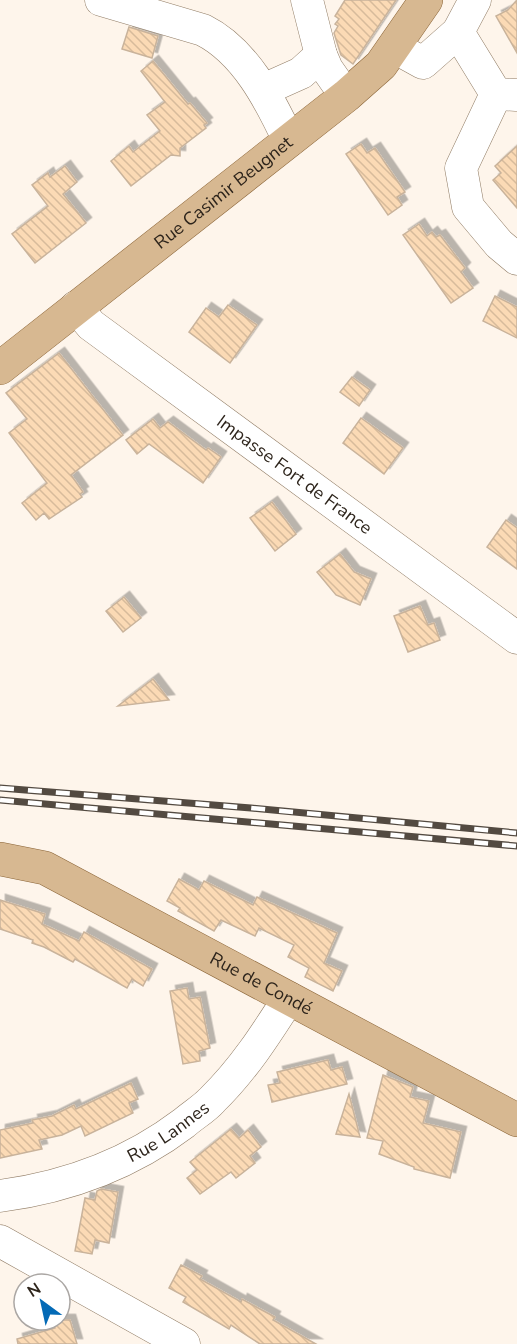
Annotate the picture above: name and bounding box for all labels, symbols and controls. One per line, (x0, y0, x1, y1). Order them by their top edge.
street label: Rue Casimir Beugnet (149, 130, 298, 254)
street label: Impasse Fort de France (212, 409, 377, 540)
street label: Rue de Condé (206, 946, 317, 1021)
street label: Rue Lannes (123, 1096, 214, 1168)
north arrow (12, 1272, 72, 1332)
text: N (23, 1278, 45, 1303)

